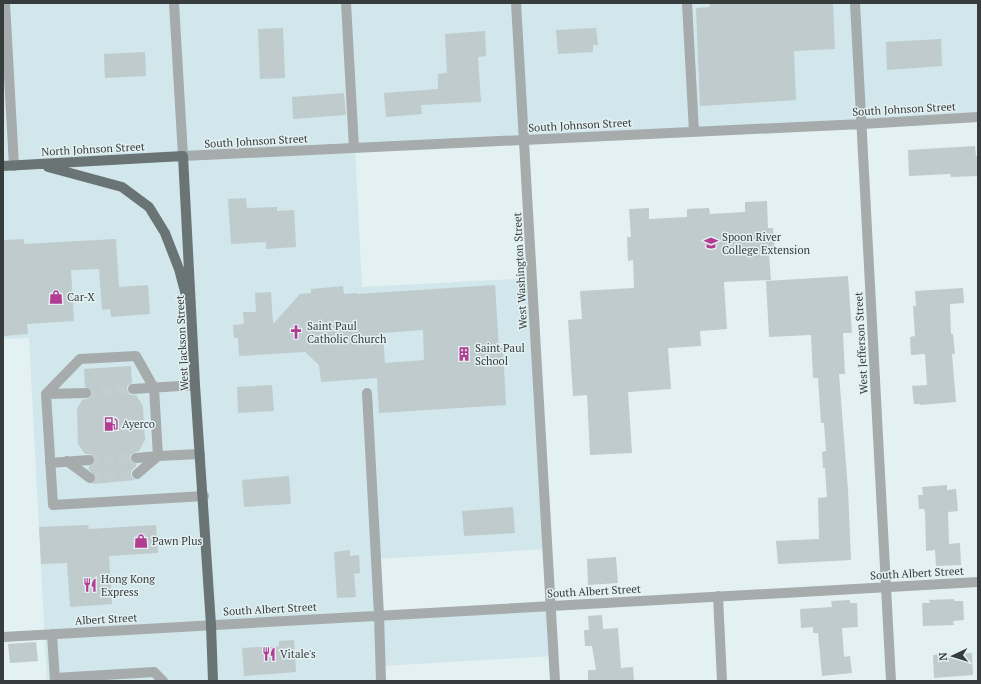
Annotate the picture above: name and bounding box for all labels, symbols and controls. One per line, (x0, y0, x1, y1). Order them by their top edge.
street label: South Johnson Street (852, 99, 956, 119)
street label: South Johnson Street (528, 115, 632, 135)
street label: South Johnson Street (204, 131, 308, 151)
street label: North Johnson Street (41, 139, 145, 159)
street label: West Washington Street (510, 212, 530, 330)
place label: Spoon River College Extension (722, 230, 810, 257)
school or university icon: Spoon River College Extension (703, 235, 719, 251)
shop icon: Car-X (48, 289, 64, 305)
place label: Car-X (67, 290, 96, 304)
street label: West Jefferson Street (851, 292, 871, 394)
street label: West Jackson Street (172, 295, 192, 391)
place label: Saint Paul Catholic Church (307, 319, 387, 346)
church icon: Saint Paul Catholic Church (288, 324, 304, 340)
place label: Saint Paul School (475, 341, 525, 368)
building icon: Saint Paul School (456, 346, 472, 362)
fuel station icon: Ayerco (103, 416, 119, 432)
place label: Ayerco (122, 417, 155, 431)
shop icon: Pawn Plus (133, 533, 149, 549)
place label: Pawn Plus (152, 534, 202, 548)
street label: South Albert Street (870, 564, 964, 582)
place label: Hong Kong Express (101, 572, 155, 599)
restaurant icon: Hong Kong Express (82, 577, 98, 593)
street label: South Albert Street (547, 582, 641, 600)
street label: South Albert Street (223, 600, 317, 618)
street label: Albert Street (74, 610, 138, 628)
north arrow (933, 636, 973, 676)
restaurant icon: Vitale's (261, 646, 277, 662)
place label: Vitale's (280, 647, 316, 661)
text: N (936, 651, 950, 661)

